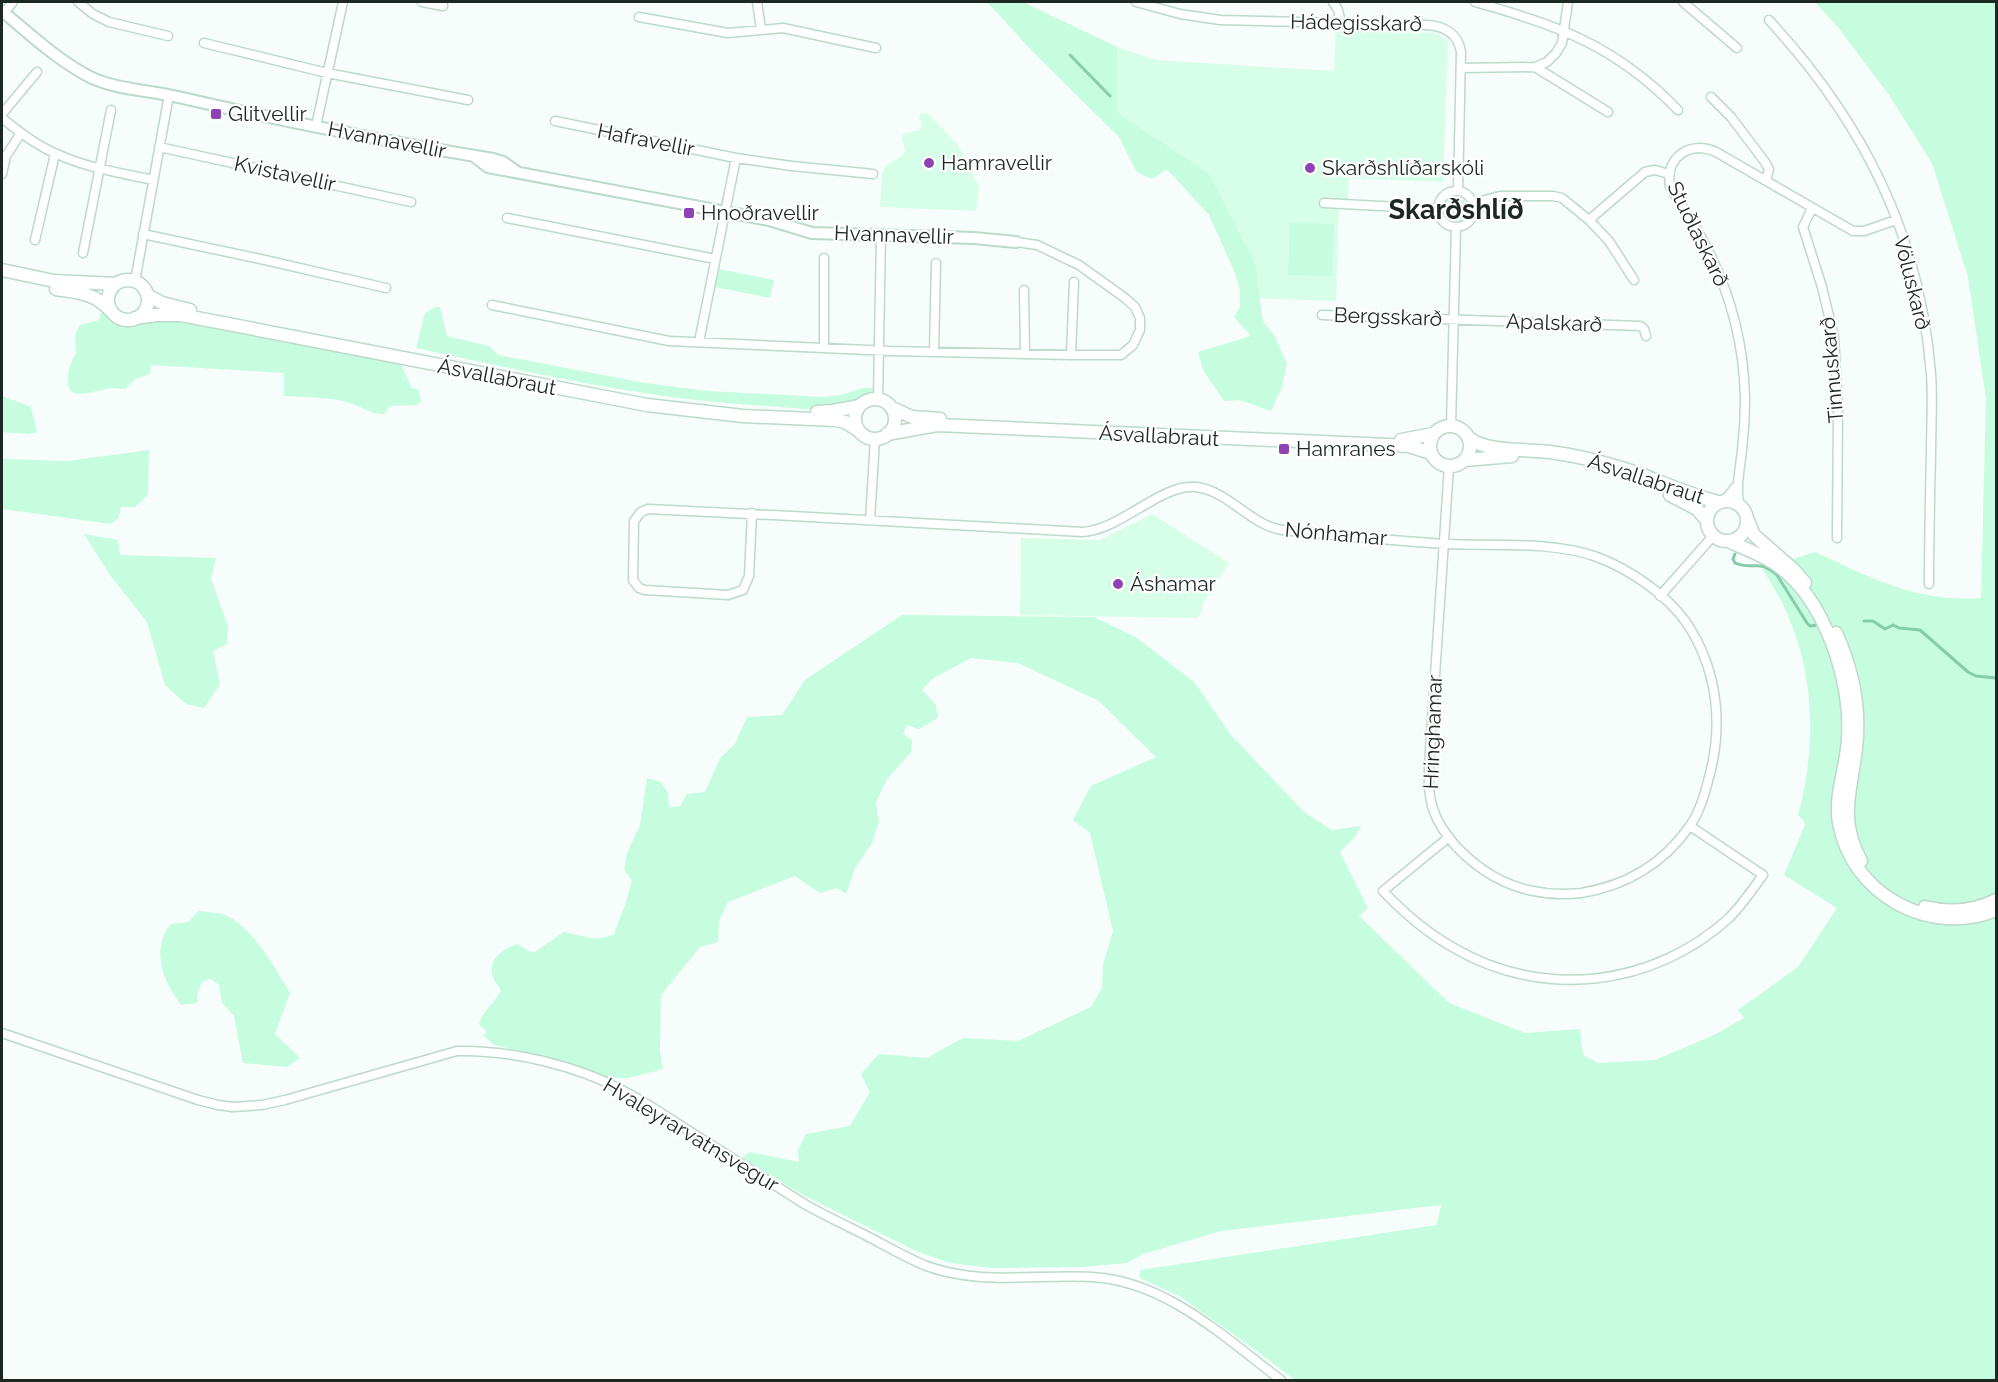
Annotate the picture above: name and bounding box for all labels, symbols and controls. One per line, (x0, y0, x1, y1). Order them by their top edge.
street label: Hádegisskarð (1290, 9, 1422, 36)
place label: Glitvellir (228, 101, 308, 126)
marker: Glitvellir (209, 107, 223, 121)
street label: Hvannavellir (326, 116, 449, 163)
street label: Hafravellir (595, 118, 698, 161)
place label: Hamravellir (941, 150, 1053, 175)
street label: Kvistavellir (232, 151, 339, 197)
place label: Skarðshlíðarskóli (1322, 155, 1484, 180)
marker: Hamravellir (922, 156, 936, 170)
marker: Skarðshlíðarskóli (1303, 161, 1317, 175)
street label: Stuðlaskarð (1662, 177, 1735, 290)
district label: Skarðshlíð (1389, 194, 1523, 225)
place label: Hnoðravellir (701, 200, 819, 225)
marker: Hnoðravellir (682, 206, 696, 220)
street label: Hvannavellir (834, 220, 955, 249)
street label: Völuskarð (1889, 234, 1936, 332)
street label: Bergsskarð (1333, 302, 1443, 331)
street label: Apalskarð (1505, 308, 1603, 337)
street label: Tinnuskarð (1814, 316, 1849, 424)
street label: Ásvallabraut (436, 353, 559, 400)
street label: Ásvallabraut (1098, 420, 1220, 451)
place label: Hamranes (1296, 436, 1396, 461)
marker: Hamranes (1277, 442, 1291, 456)
street label: Ásvallabraut (1585, 448, 1707, 509)
street label: Nónhamar (1284, 517, 1389, 550)
place label: Áshamar (1130, 571, 1217, 596)
marker: Áshamar (1111, 577, 1125, 591)
street label: Hringhamar (1418, 674, 1447, 790)
street label: Hvaleyrarvatnsvegur (599, 1072, 784, 1197)

